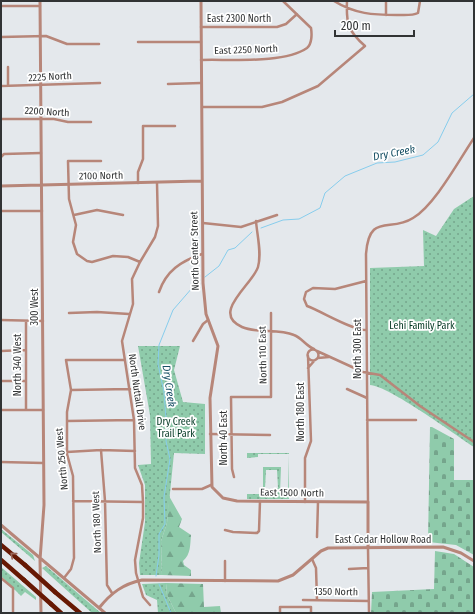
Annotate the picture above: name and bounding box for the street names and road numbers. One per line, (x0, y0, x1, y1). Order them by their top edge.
street label: East 2300 North (207, 13, 271, 25)
street label: East 2250 North (214, 43, 278, 57)
street label: 2225 North (28, 70, 72, 84)
street label: 2200 North (24, 105, 70, 119)
street label: 2100 North (79, 170, 123, 182)
street label: North Center Street (188, 211, 202, 291)
street label: 300 West (29, 288, 41, 326)
street label: North 300 East (352, 318, 364, 379)
street label: North 110 East (256, 325, 270, 384)
street label: North 340 West (12, 333, 24, 396)
street label: North Nuttall Drive (126, 353, 148, 431)
street label: North 180 East (295, 382, 307, 442)
street label: North 40 East (218, 410, 230, 466)
street label: North 250 West (53, 427, 71, 490)
street label: East 1500 North (260, 486, 324, 500)
street label: North 180 West (90, 490, 104, 553)
street label: East Cedar Hollow Road (335, 534, 431, 546)
street label: 1350 North (314, 586, 358, 598)

